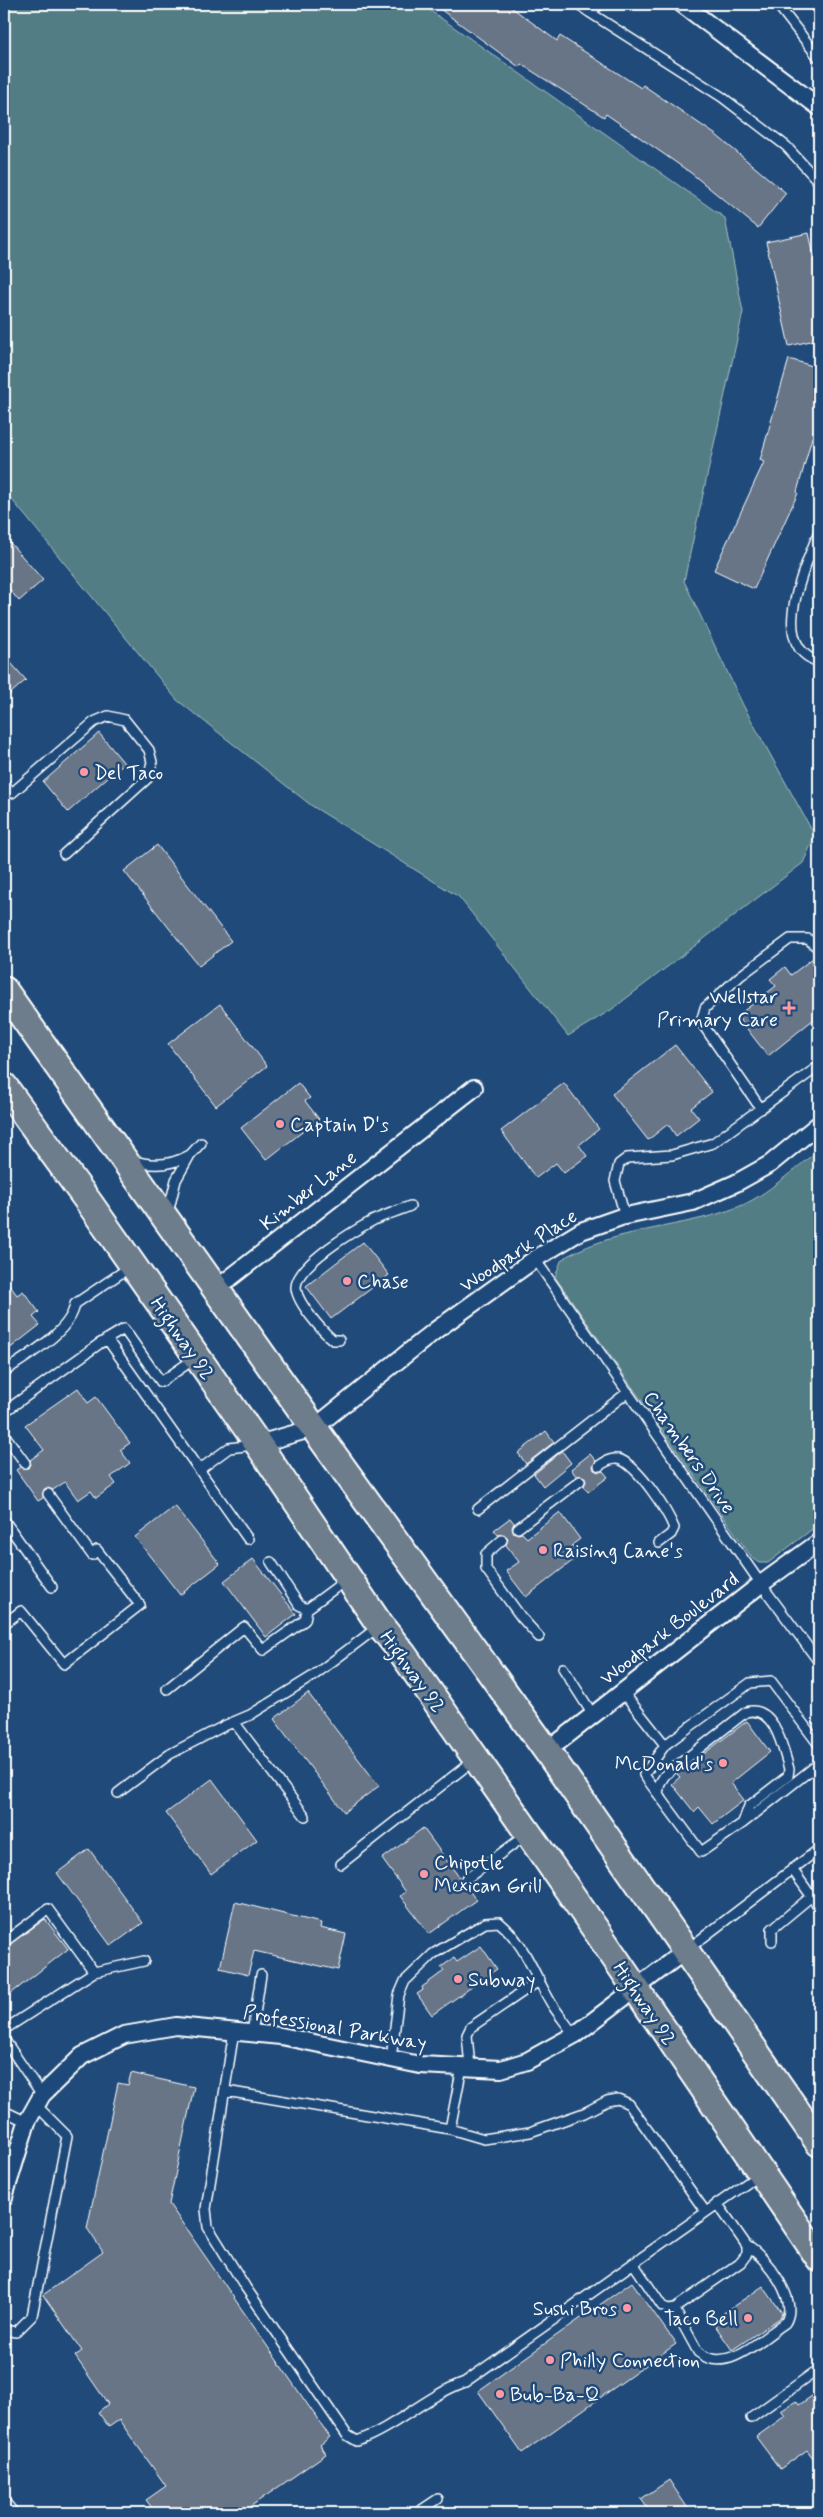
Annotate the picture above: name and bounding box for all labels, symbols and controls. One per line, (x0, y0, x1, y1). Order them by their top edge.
place label: Del Taco (94, 760, 163, 787)
marker: Del Taco (78, 766, 90, 778)
place label: Wellstar Primary Care (657, 984, 778, 1034)
marker: Wellstar Primary Care (782, 1001, 796, 1015)
place label: Captain D's (290, 1112, 389, 1139)
marker: Captain D's (274, 1118, 286, 1130)
street label: Kimber Lane (255, 1145, 363, 1238)
street label: Woodpark Place (455, 1203, 583, 1299)
place label: Chase (357, 1269, 409, 1296)
marker: Chase (341, 1275, 353, 1287)
street label: Highway 92 (142, 1292, 220, 1387)
street label: Chambers Drive (636, 1386, 741, 1520)
place label: Raising Cane's (553, 1538, 683, 1565)
marker: Raising Cane's (537, 1544, 549, 1556)
street label: Woodpark Boulevard (595, 1566, 745, 1692)
street label: Highway 92 (371, 1625, 451, 1720)
place label: McDonald's (615, 1751, 713, 1778)
marker: McDonald's (717, 1757, 729, 1769)
place label: Chipotle Mexican Grill (434, 1850, 542, 1900)
marker: Chipotle Mexican Grill (418, 1868, 430, 1880)
street label: Highway 92 (604, 1957, 682, 2052)
place label: Subway (468, 1967, 535, 1994)
marker: Subway (452, 1973, 464, 1985)
street label: Professional Parkway (241, 1999, 428, 2058)
place label: Sushi Bros (533, 2296, 617, 2323)
marker: Sushi Bros (621, 2302, 633, 2314)
place label: Taco Bell (664, 2306, 738, 2333)
marker: Taco Bell (742, 2312, 754, 2324)
place label: Philly Connection (560, 2348, 700, 2375)
marker: Philly Connection (544, 2354, 556, 2366)
place label: Bub-Ba-Q (510, 2382, 600, 2409)
marker: Bub-Ba-Q (494, 2388, 506, 2400)

